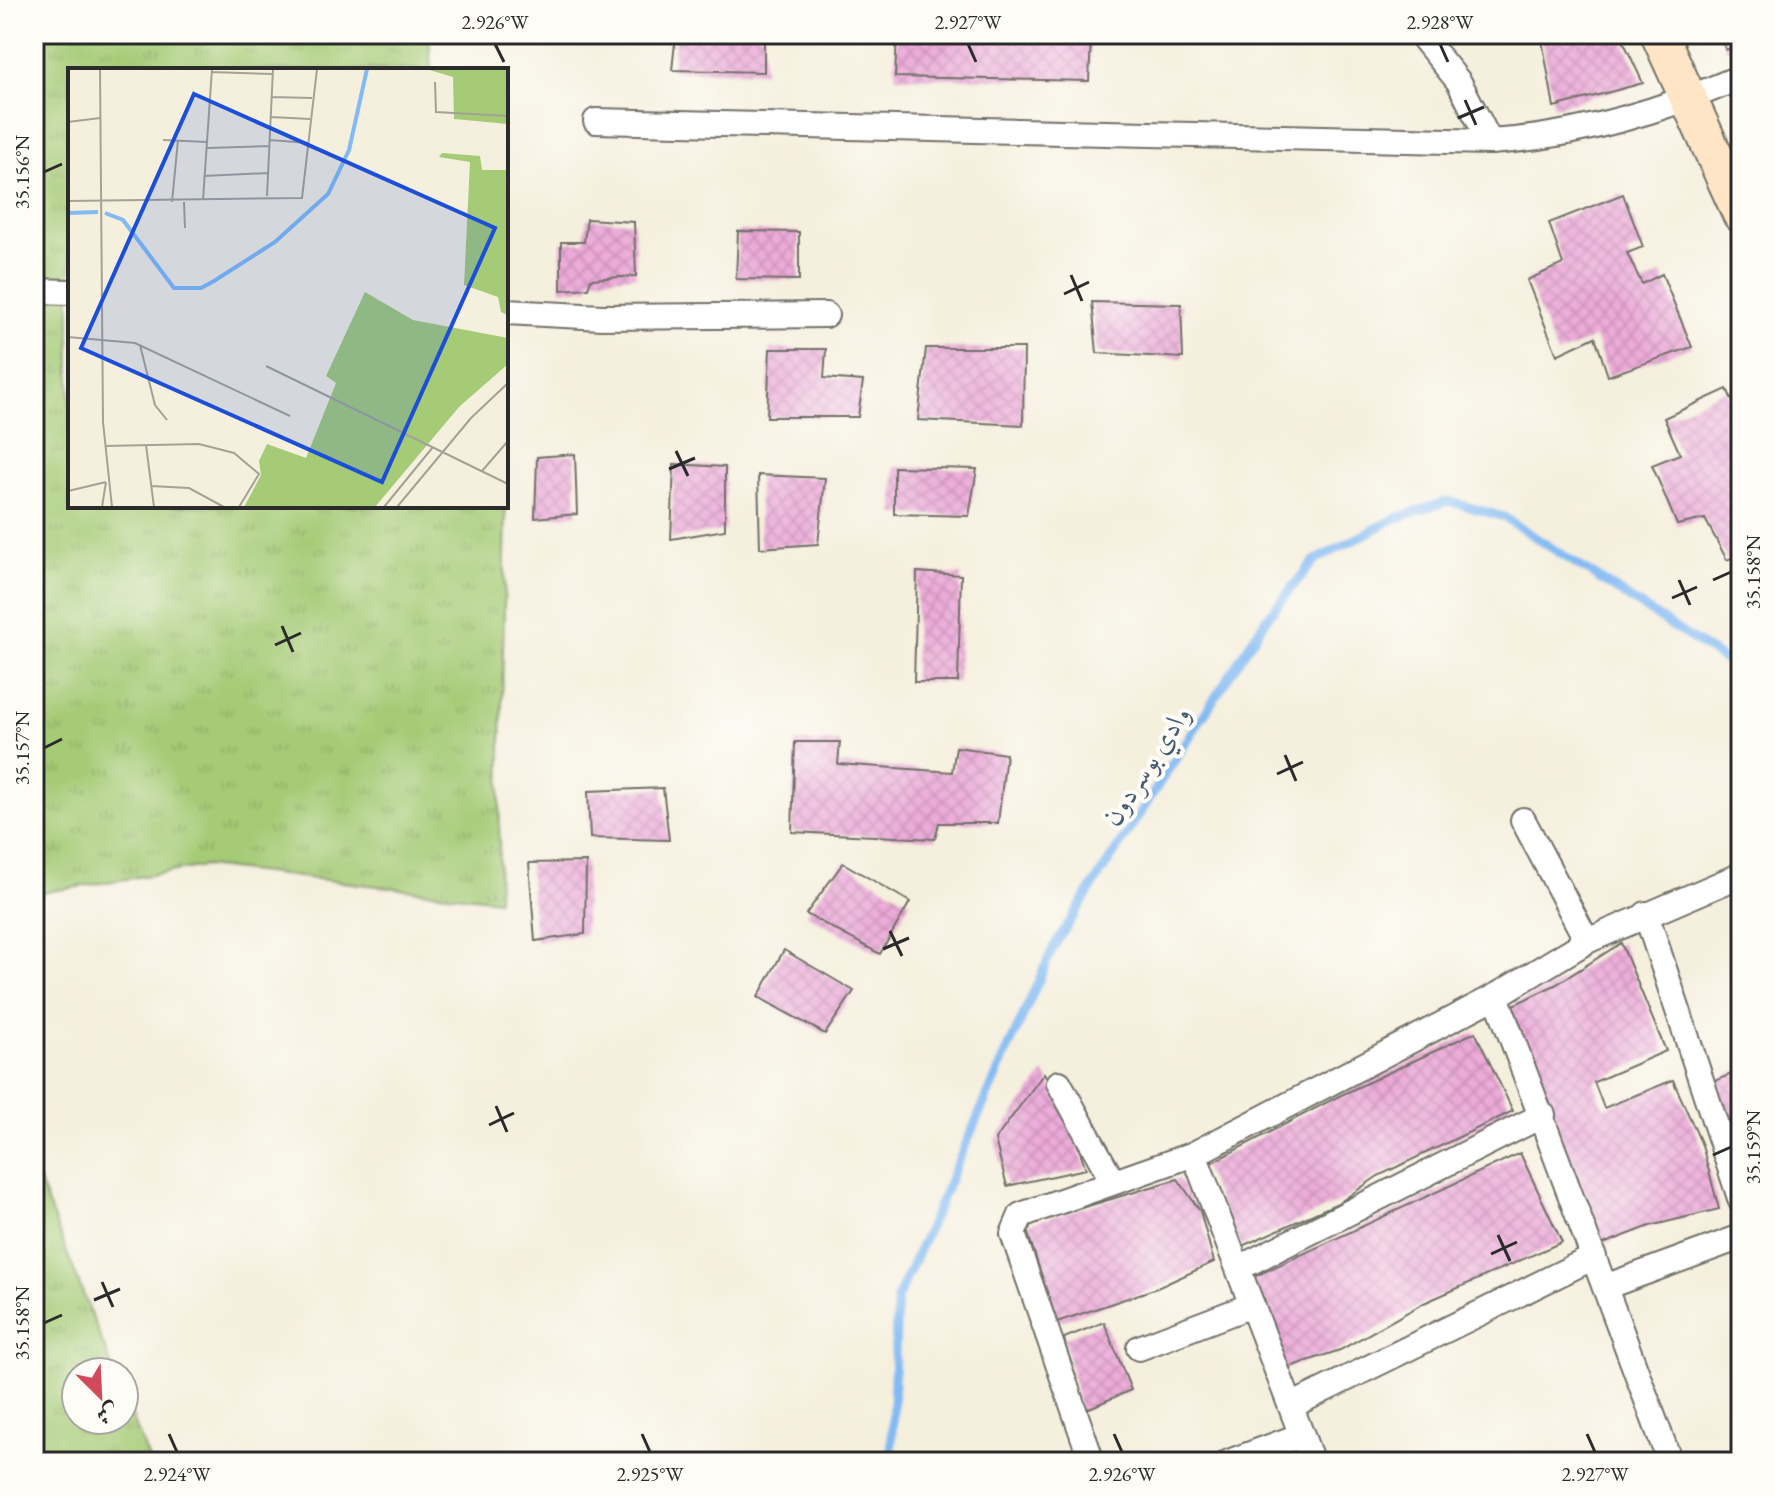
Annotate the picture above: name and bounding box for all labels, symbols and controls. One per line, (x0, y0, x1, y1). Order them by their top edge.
text: 2.926°W (461, 9, 529, 35)
text: 2.927°W (934, 9, 1002, 35)
text: 2.928°W (1406, 9, 1474, 35)
inset map (68, 68, 508, 508)
text: 35.156°N (9, 135, 35, 209)
text: 35.158°N (1740, 535, 1766, 609)
water label: وادي بوسردون (1094, 698, 1203, 835)
text: 35.157°N (9, 711, 35, 785)
text: 35.159°N (1740, 1110, 1766, 1184)
text: 35.158°N (9, 1286, 35, 1360)
north arrow (60, 1356, 140, 1436)
text: ش (92, 1396, 124, 1431)
text: 2.924°W (143, 1461, 211, 1487)
text: 2.925°W (616, 1461, 684, 1487)
text: 2.926°W (1088, 1461, 1156, 1487)
text: 2.927°W (1561, 1461, 1629, 1487)

